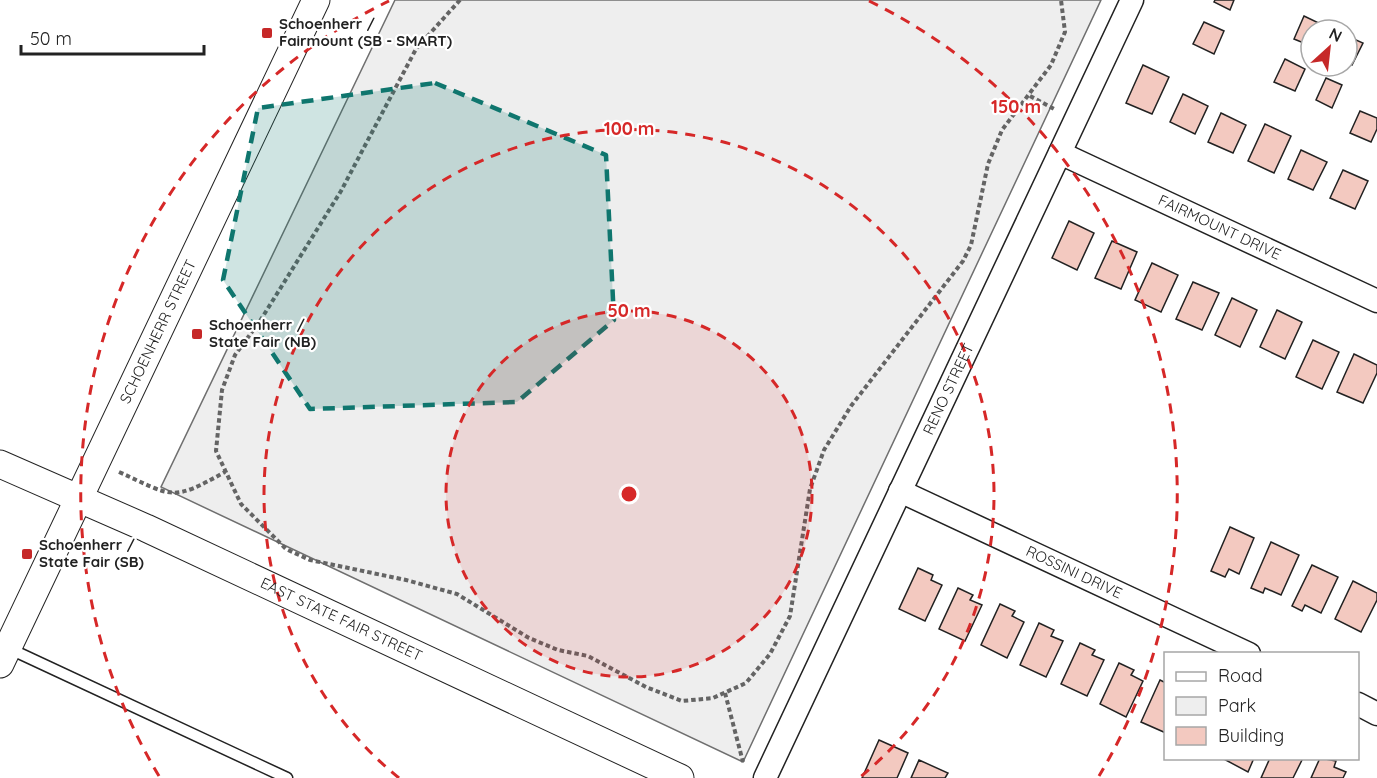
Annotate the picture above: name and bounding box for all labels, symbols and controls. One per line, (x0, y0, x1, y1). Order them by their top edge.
place label: Schoenherr / Fairmount (SB - SMART) (279, 14, 452, 50)
scale bar (21, 18, 204, 56)
north arrow (1299, 18, 1359, 78)
text: N (1326, 23, 1346, 46)
marker: Schoenherr / Fairmount (SB - SMART) (260, 26, 274, 40)
text: 50 m (30, 27, 72, 50)
text: 150 m (991, 95, 1041, 118)
text: 100 m (604, 117, 654, 140)
street label: FAIRMOUNT DRIVE (1155, 190, 1284, 264)
street label: SCHOENHERR STREET (115, 256, 200, 407)
text: 50 m (607, 299, 651, 322)
place label: Schoenherr / State Fair (NB) (209, 315, 316, 351)
marker: Schoenherr / State Fair (NB) (190, 327, 204, 341)
street label: RENO STREET (918, 340, 978, 438)
centre of rings (619, 484, 639, 504)
place label: Schoenherr / State Fair (SB) (39, 535, 144, 571)
street label: ROSSINI DRIVE (1023, 541, 1125, 602)
marker: Schoenherr / State Fair (SB) (20, 547, 34, 561)
street label: EAST STATE FAIR STREET (257, 573, 425, 665)
legend (1164, 652, 1359, 760)
text: Road (1218, 664, 1263, 687)
text: Park (1218, 694, 1256, 717)
text: Building (1218, 724, 1284, 747)

